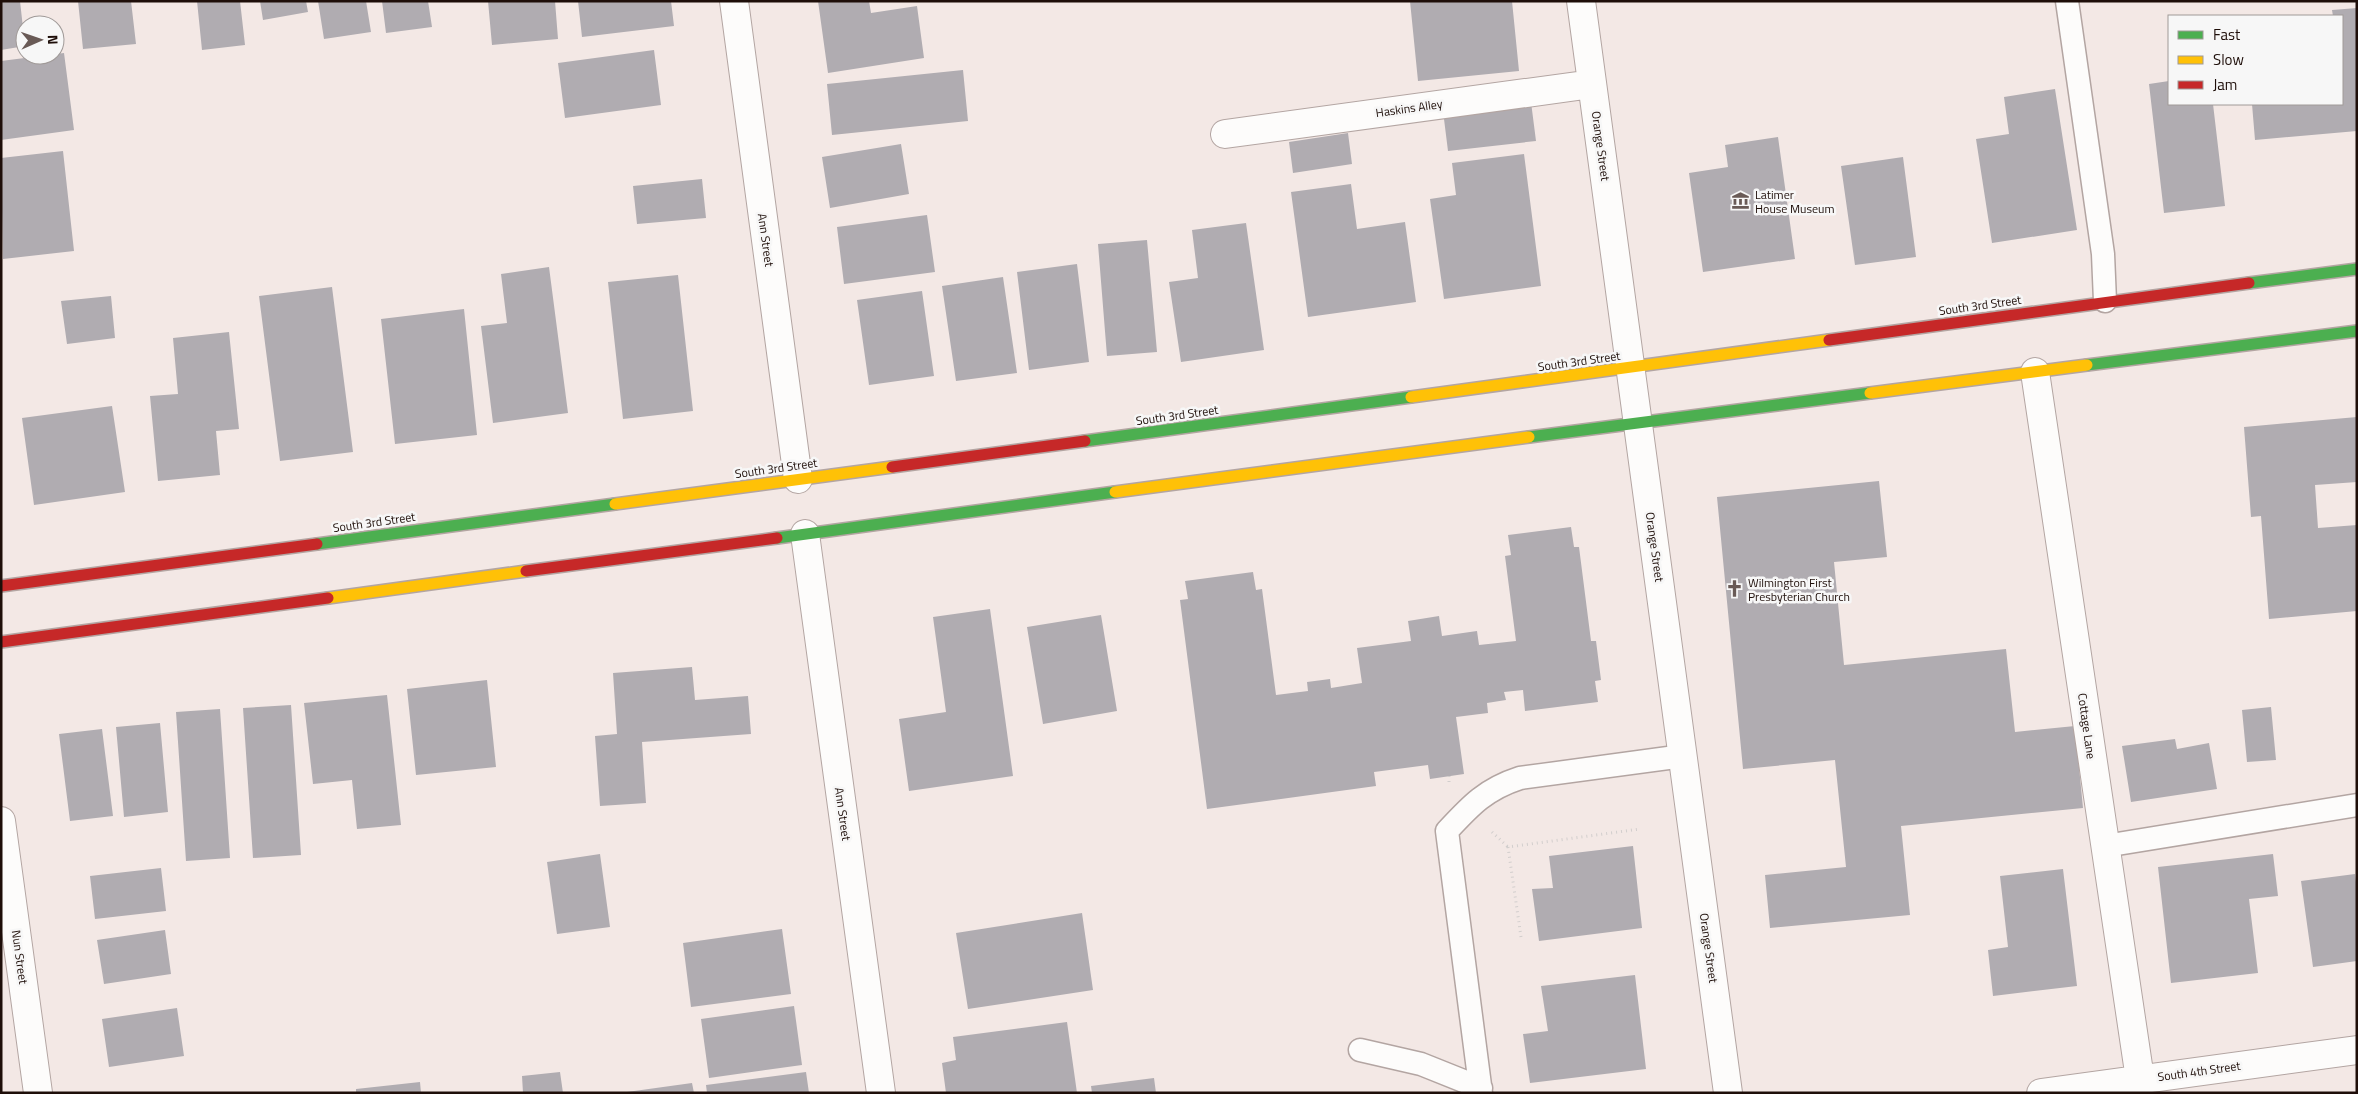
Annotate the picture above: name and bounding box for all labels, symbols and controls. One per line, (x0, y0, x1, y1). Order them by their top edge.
north arrow (15, 15, 65, 65)
legend (2168, 15, 2343, 105)
text: Fast (2213, 23, 2241, 46)
text: N (43, 34, 64, 45)
text: Slow (2213, 48, 2244, 71)
text: Jam (2213, 73, 2237, 96)
street label: Haskins Alley (1374, 94, 1444, 122)
street label: Orange Street (1587, 110, 1615, 183)
place label: Latimer House Museum (1755, 185, 1835, 218)
museum icon: Latimer House Museum (1731, 191, 1751, 211)
street label: Ann Street (753, 212, 779, 269)
street label: South 3rd Street (1938, 290, 2023, 320)
street label: South 3rd Street (1537, 346, 1622, 376)
street label: South 3rd Street (1135, 400, 1220, 430)
street label: South 3rd Street (734, 453, 819, 483)
street label: South 3rd Street (332, 507, 417, 537)
street label: Orange Street (1641, 511, 1669, 584)
place label: Wilmington First Presbyterian Church (1748, 573, 1850, 606)
church icon: Wilmington First Presbyterian Church (1724, 579, 1744, 599)
street label: Cottage Lane (2073, 692, 2101, 760)
street label: Ann Street (830, 786, 856, 843)
street label: Orange Street (1695, 912, 1723, 985)
street label: Nun Street (7, 929, 33, 986)
street label: South 4th Street (2156, 1056, 2242, 1086)

